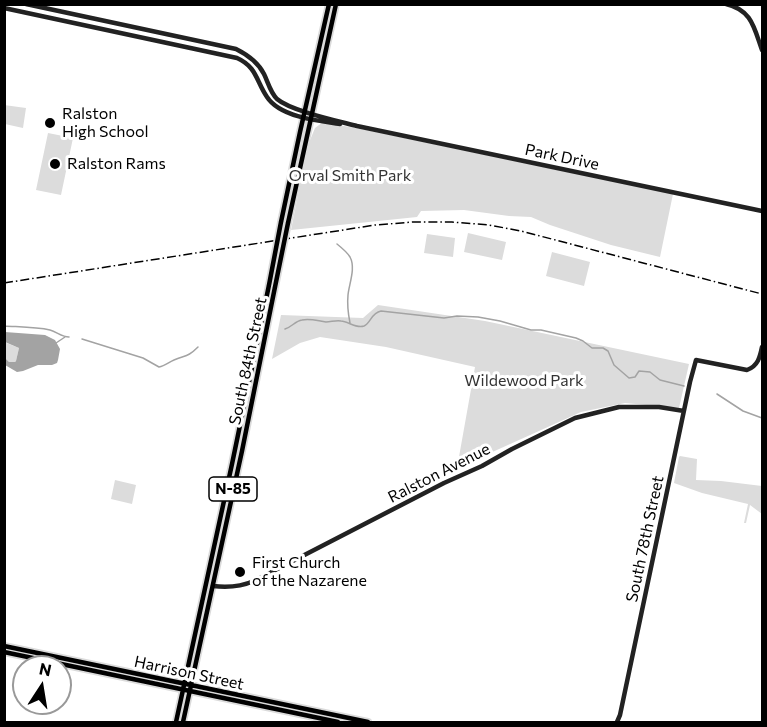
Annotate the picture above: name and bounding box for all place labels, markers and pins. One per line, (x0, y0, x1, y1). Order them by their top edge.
place label: Ralston High School (62, 104, 149, 142)
marker: Ralston High School (43, 116, 57, 130)
place label: Ralston Rams (67, 154, 166, 174)
marker: Ralston Rams (48, 157, 62, 171)
place label: First Church of the Nazarene (252, 553, 367, 591)
marker: First Church of the Nazarene (233, 565, 247, 579)

